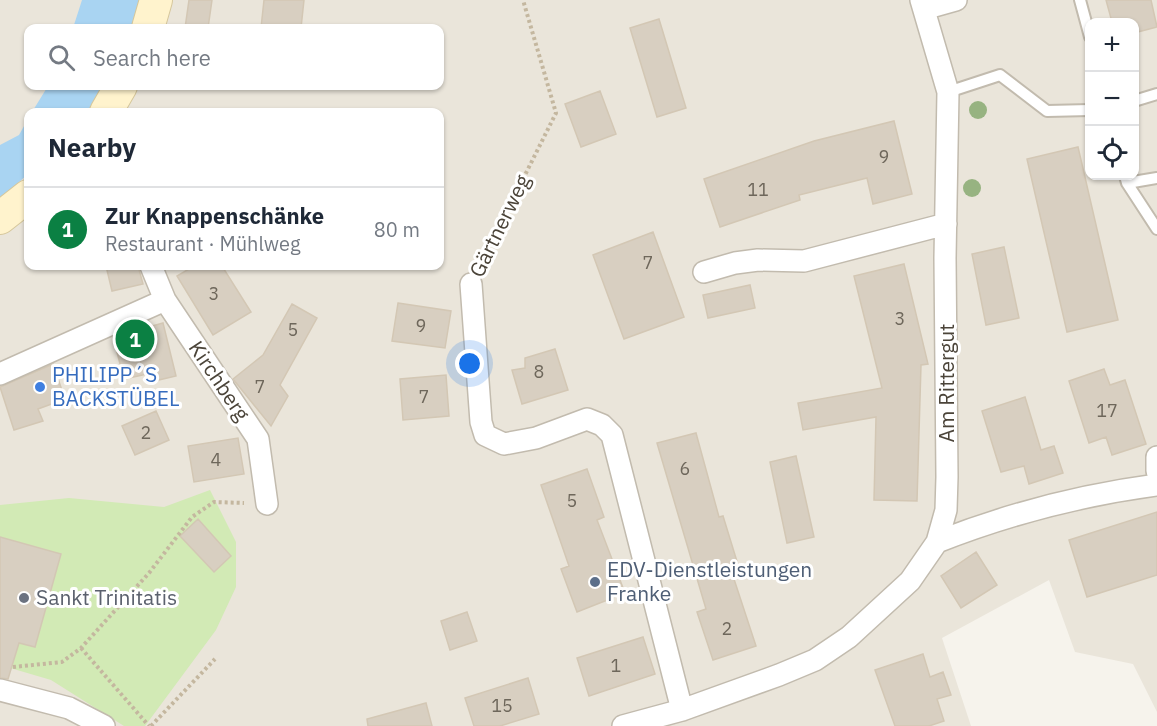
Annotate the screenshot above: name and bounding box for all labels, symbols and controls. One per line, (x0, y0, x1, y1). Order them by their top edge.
map controls (1085, 18, 1139, 180)
button: + (1085, 18, 1139, 72)
search box (24, 24, 444, 90)
icon: search (45, 41, 78, 74)
text: Search here (93, 43, 211, 72)
button: − (1085, 72, 1139, 126)
button: locate (1085, 126, 1139, 180)
text: Nearby (48, 130, 136, 164)
house number: 9 (879, 145, 889, 168)
street label: Gärtnerweg (462, 170, 536, 282)
house number: 11 (747, 178, 769, 201)
text: Zur Knappenschänke (105, 201, 324, 230)
text: 1 (62, 216, 74, 243)
text: 80 m (374, 216, 420, 243)
text: Restaurant · Mühlweg (105, 230, 301, 257)
house number: 7 (643, 251, 653, 274)
house number: 3 (209, 282, 219, 305)
house number: 3 (895, 307, 905, 330)
house number: 9 (416, 314, 426, 337)
pin: 1 (116, 316, 154, 362)
house number: 5 (288, 318, 298, 341)
street label: Am Rittergut (932, 324, 960, 442)
street label: Kirchberg (183, 335, 257, 426)
your location (455, 349, 484, 378)
place label: PHILIPP´S BACKSTÜBEL (52, 360, 180, 412)
house number: 8 (534, 360, 544, 383)
house number: 7 (255, 375, 265, 398)
marker: PHILIPP´S BACKSTÜBEL (33, 380, 47, 394)
house number: 7 (419, 385, 429, 408)
house number: 17 (1096, 399, 1118, 422)
house number: 2 (141, 421, 151, 444)
house number: 4 (211, 448, 222, 471)
house number: 6 (680, 457, 690, 480)
house number: 5 (567, 489, 577, 512)
place label: EDV-Dienstleistungen Franke (607, 555, 812, 607)
marker: EDV-Dienstleistungen Franke (588, 575, 602, 589)
place label: Sankt Trinitatis (36, 583, 177, 611)
marker: Sankt Trinitatis (17, 591, 31, 605)
house number: 2 (722, 617, 732, 640)
house number: 1 (611, 654, 621, 677)
house number: 15 (491, 694, 513, 717)

